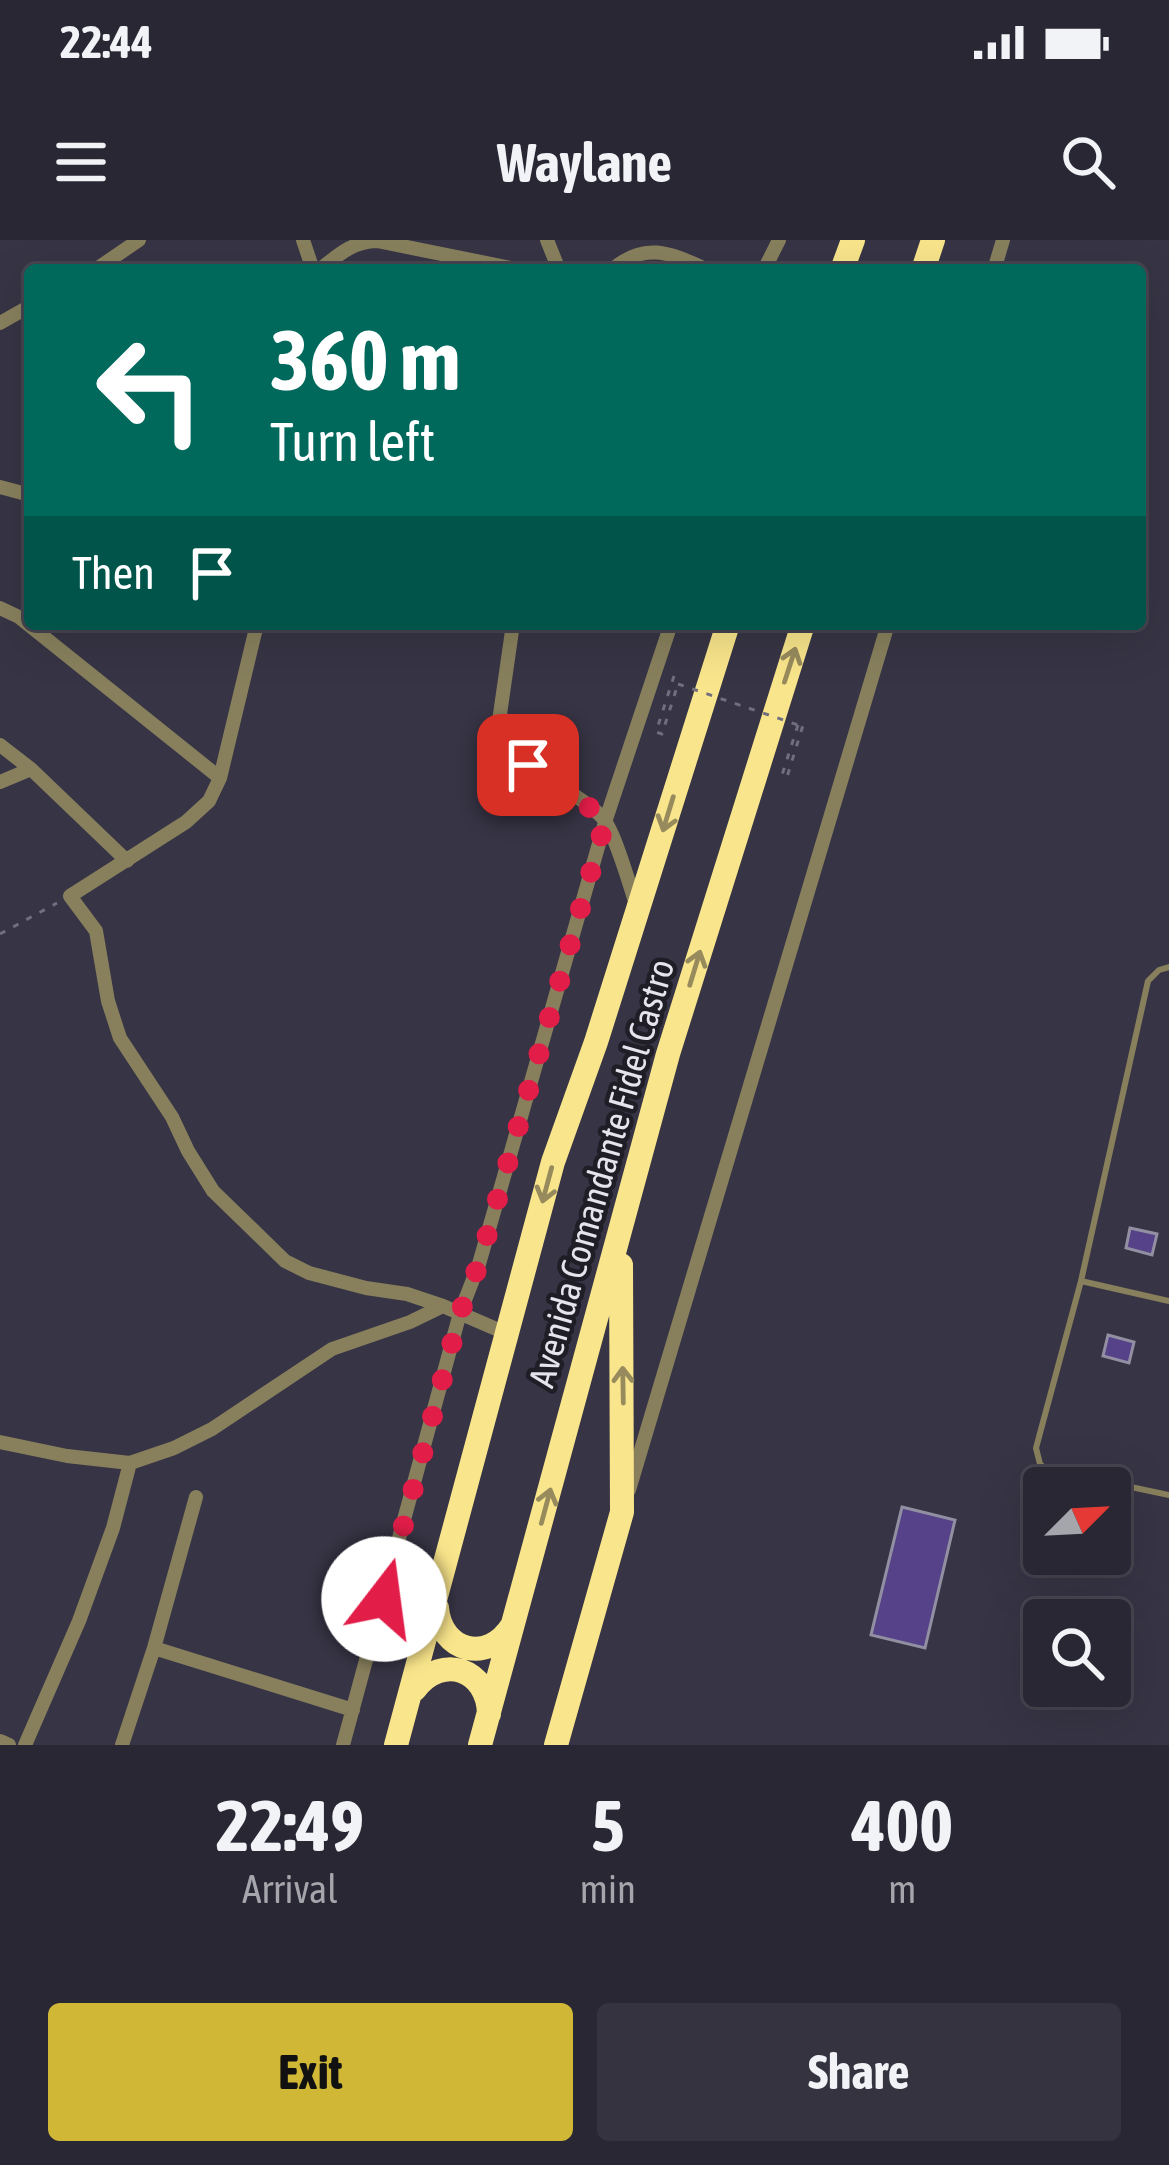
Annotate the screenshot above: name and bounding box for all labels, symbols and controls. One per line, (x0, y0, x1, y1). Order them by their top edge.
text: 22:44 (60, 16, 153, 68)
icon: menu (48, 129, 114, 195)
icon: search (1055, 129, 1121, 195)
text: Waylane (497, 132, 672, 193)
icon: left (72, 312, 228, 468)
text: 360 m (270, 312, 460, 408)
text: Turn left (270, 411, 435, 472)
icon: arrive (179, 540, 245, 606)
text: Then (72, 547, 155, 599)
one-way arrow (780, 647, 802, 685)
pin (477, 714, 579, 816)
icon: arrive (495, 732, 561, 798)
one-way arrow (656, 794, 678, 832)
one-way arrow (685, 950, 707, 988)
street label: Avenida Comandante Fidel Castro (520, 954, 682, 1392)
one-way arrow (535, 1165, 557, 1203)
one-way arrow (612, 1366, 635, 1405)
north arrow (1023, 1467, 1131, 1575)
map controls (1023, 1467, 1131, 1707)
one-way arrow (537, 1487, 559, 1525)
position arrow (321, 1536, 447, 1662)
button: search (1023, 1599, 1131, 1707)
text: 22:49 (216, 1784, 364, 1866)
text: 5 (591, 1784, 625, 1866)
text: 400 (852, 1784, 953, 1866)
text: Arrival (242, 1867, 338, 1911)
text: min (580, 1867, 636, 1911)
text: m (888, 1867, 916, 1911)
button: Exit (48, 2003, 573, 2141)
button: Share (597, 2003, 1121, 2141)

